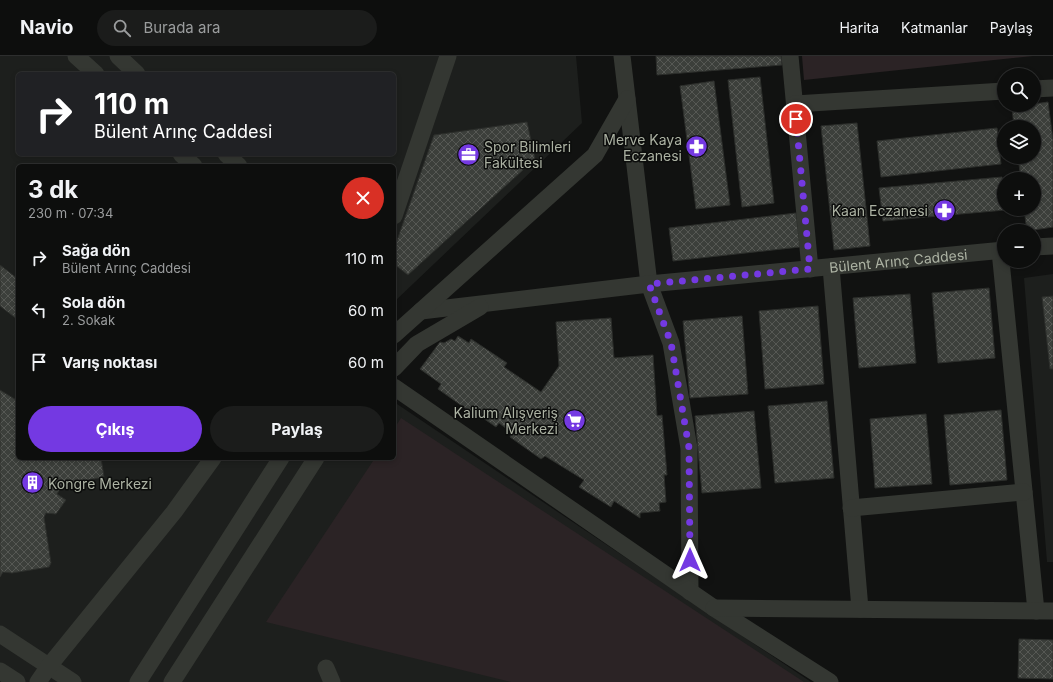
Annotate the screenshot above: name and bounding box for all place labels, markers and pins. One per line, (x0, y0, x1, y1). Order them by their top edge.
pin (779, 102, 813, 136)
place label: Merve Kaya Eczanesi (603, 131, 682, 164)
pharmacy icon: Merve Kaya Eczanesi (684, 134, 710, 160)
place label: Spor Bilimleri Fakültesi (484, 138, 571, 171)
office icon: Spor Bilimleri Fakültesi (456, 141, 482, 167)
pharmacy icon: Kaan Eczanesi (931, 197, 957, 223)
place label: Kaan Eczanesi (832, 202, 928, 219)
place label: Kalium Alışveriş Merkezi (454, 404, 558, 437)
supermarket icon: Kalium Alışveriş Merkezi (561, 407, 587, 433)
building icon: Kongre Merkezi (19, 470, 45, 496)
place label: Kongre Merkezi (48, 475, 152, 492)

